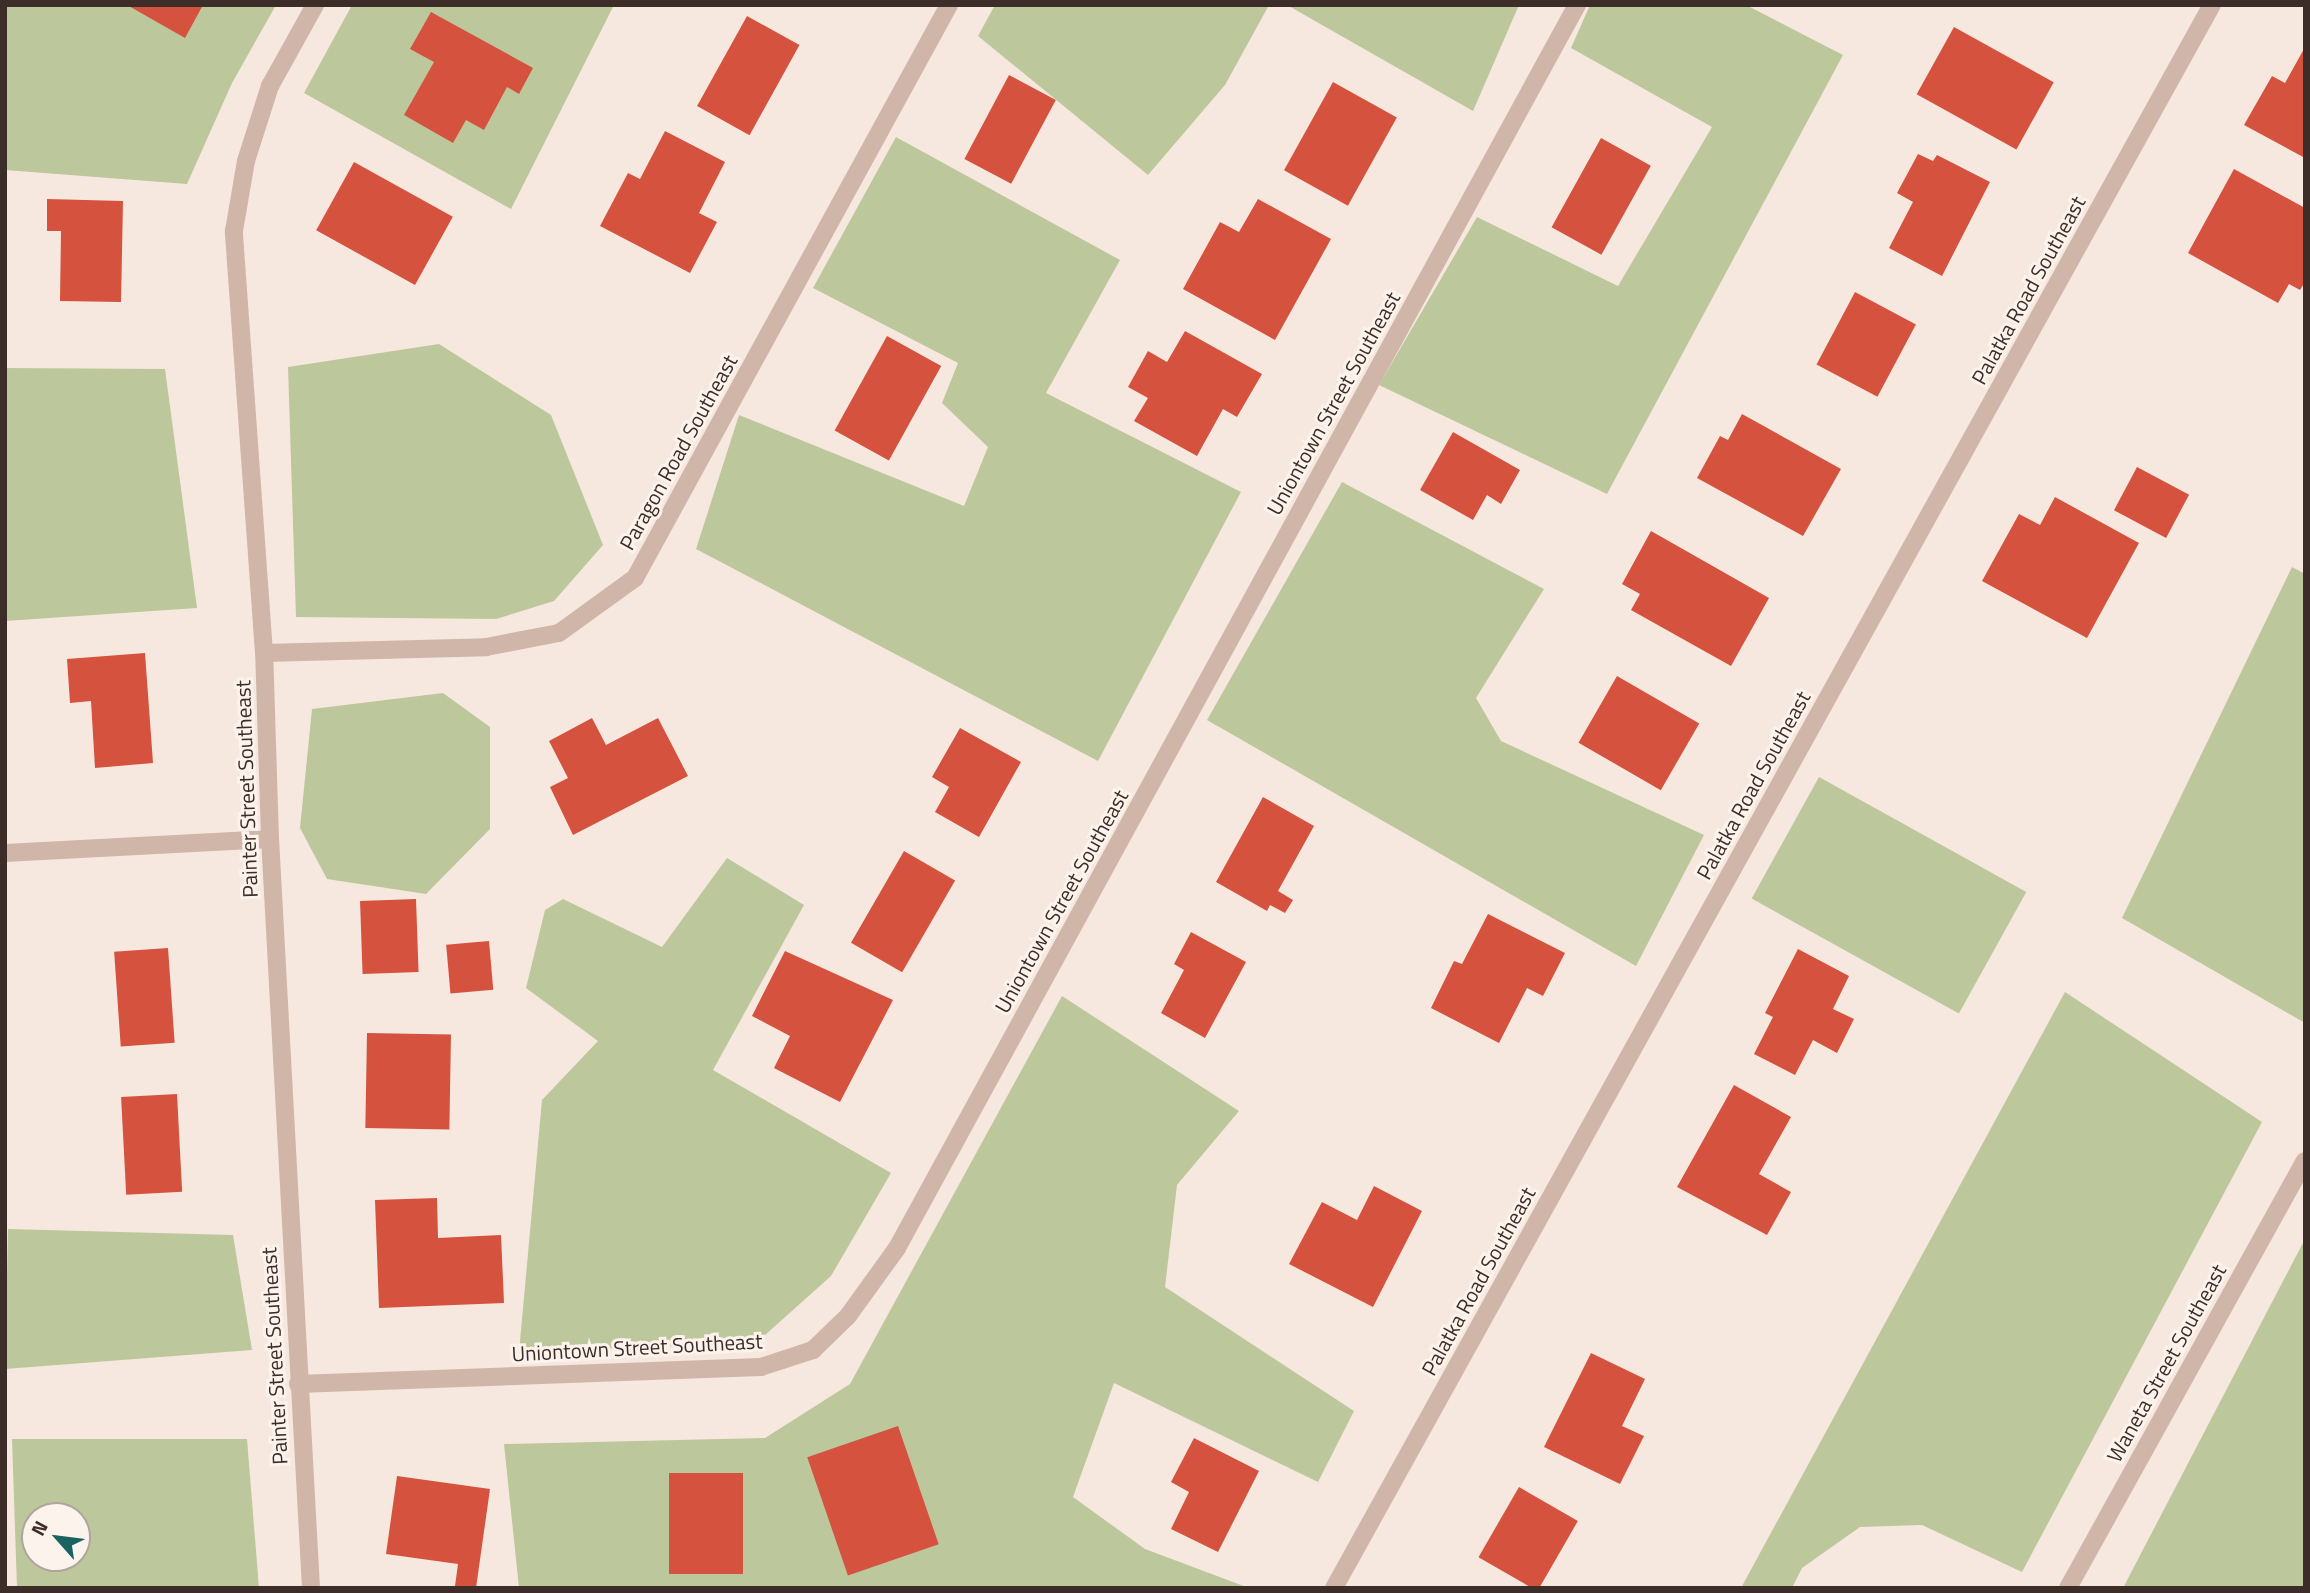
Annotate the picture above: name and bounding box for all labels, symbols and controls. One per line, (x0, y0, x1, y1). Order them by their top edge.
street label: Palatka Road Southeast (1966, 191, 2090, 389)
street label: Uniontown Street Southeast (1261, 287, 1405, 519)
street label: Paragon Road Southeast (614, 350, 742, 554)
street label: Painter Street Southeast (230, 680, 262, 898)
street label: Palatka Road Southeast (1691, 686, 1815, 884)
street label: Uniontown Street Southeast (989, 785, 1133, 1017)
street label: Palatka Road Southeast (1416, 1182, 1540, 1380)
street label: Painter Street Southeast (256, 1247, 292, 1465)
street label: Waneta Street Southeast (2101, 1260, 2231, 1466)
street label: Uniontown Street Southeast (511, 1328, 763, 1366)
north arrow (21, 1502, 91, 1572)
text: N (23, 1515, 55, 1540)

